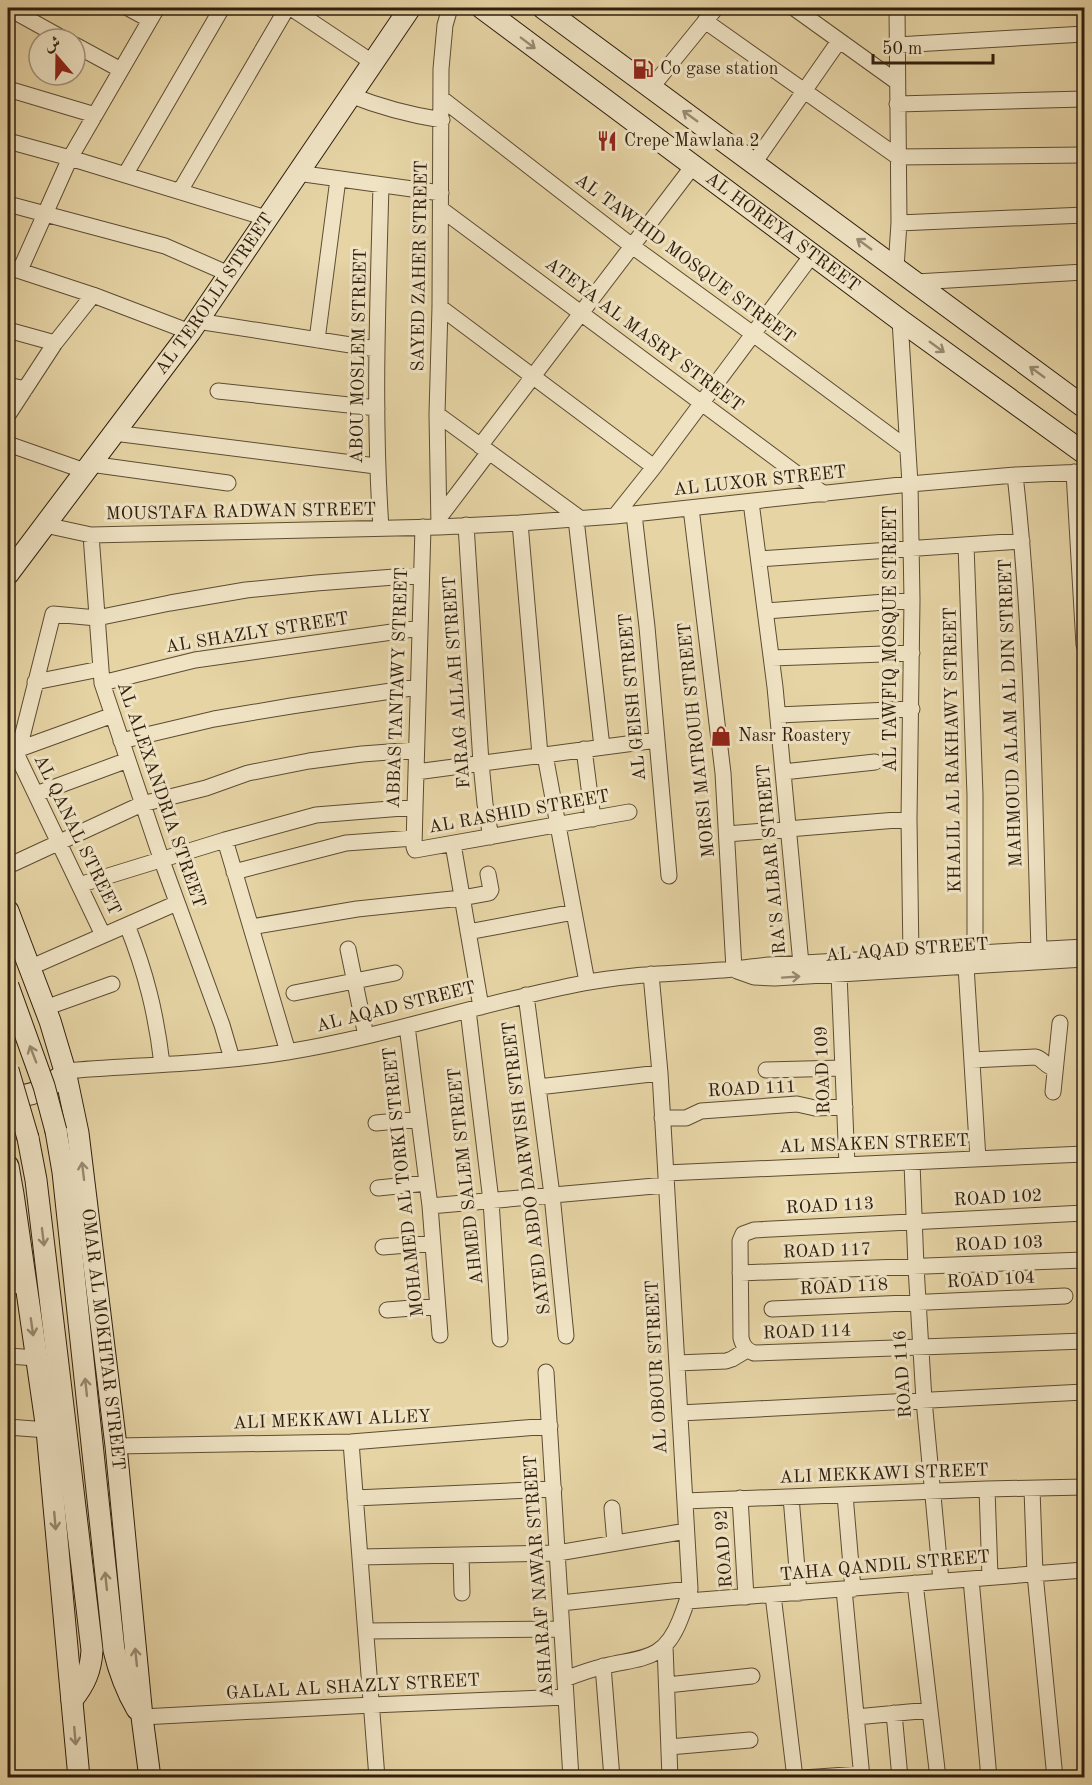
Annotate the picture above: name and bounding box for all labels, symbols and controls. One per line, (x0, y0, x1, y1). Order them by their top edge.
north arrow (27, 27, 87, 87)
scale bar (873, 27, 993, 65)
text: ش (42, 35, 63, 55)
one-way arrow (520, 36, 536, 49)
text: 50 m (882, 40, 922, 58)
fuel station icon: Co gase station (631, 57, 655, 81)
place label: Co gase station (660, 60, 779, 78)
one-way arrow (682, 110, 698, 122)
restaurant icon: Crepe Mawlana 2 (595, 129, 619, 153)
place label: Crepe Mawlana 2 (624, 132, 760, 150)
street label: SAYED ZAHER STREET (409, 160, 431, 372)
street label: AL HOREYA STREET (702, 169, 863, 296)
street label: AL TAWHID MOSQUE STREET (572, 171, 798, 347)
street label: AL TEROLLI STREET (152, 210, 277, 378)
one-way arrow (856, 238, 872, 250)
street label: ABOU MOSLEM STREET (348, 248, 370, 464)
street label: ATEYA AL MASRY STREET (542, 255, 746, 415)
one-way arrow (929, 341, 945, 353)
one-way arrow (1030, 366, 1046, 378)
street label: AL LUXOR STREET (673, 463, 847, 499)
street label: MOUSTAFA RADWAN STREET (106, 501, 376, 523)
street label: AL TAWFIQ MOSQUE STREET (882, 506, 900, 772)
street label: MAHMOUD ALAM AL DIN STREET (997, 559, 1025, 867)
street label: ABBAS TANTAWY STREET (385, 567, 411, 809)
street label: FARAG ALLAH STREET (441, 575, 473, 789)
street label: KHALIL AL RAKHAWY STREET (942, 607, 964, 893)
street label: AL SHAZLY STREET (164, 610, 350, 656)
street label: AL GEISH STREET (617, 612, 649, 782)
street label: MORSI MATROUH STREET (676, 621, 718, 859)
street label: AL ALEXANDRIA STREET (114, 680, 208, 910)
shop icon: Nasr Roastery (709, 724, 733, 748)
place label: Nasr Roastery (738, 727, 851, 745)
street label: AL QANAL STREET (30, 752, 124, 918)
street label: RA'S ALBAR STREET (755, 763, 789, 955)
street label: AL RASHID STREET (427, 787, 611, 837)
street label: AL AQAD STREET (825, 935, 989, 965)
one-way arrow (781, 971, 801, 982)
street label: AL AQAD STREET (314, 978, 478, 1036)
street label: SAYED ABDO DARWISH STREET (500, 1020, 554, 1316)
street label: ROAD 109 (812, 1025, 834, 1115)
one-way arrow (27, 1046, 38, 1064)
street label: MOHAMED AL TORKI STREET (381, 1046, 427, 1318)
street label: AHMED SALEM STREET (446, 1067, 486, 1285)
street label: ROAD 111 (707, 1078, 797, 1100)
street label: AL MSAKEN STREET (779, 1132, 969, 1156)
one-way arrow (77, 1161, 88, 1181)
street label: ROAD 102 (953, 1187, 1043, 1209)
street label: ROAD 113 (785, 1195, 875, 1217)
street label: OMAR AL MOKHTAR STREET (78, 1207, 127, 1471)
one-way arrow (38, 1227, 49, 1246)
street label: ROAD 103 (954, 1233, 1044, 1255)
street label: ROAD 117 (782, 1240, 872, 1262)
street label: ROAD 104 (946, 1269, 1036, 1291)
street label: ROAD 118 (799, 1276, 889, 1298)
street label: AL OBOUR STREET (643, 1279, 671, 1455)
one-way arrow (27, 1317, 38, 1337)
street label: ROAD 114 (762, 1321, 852, 1343)
street label: ROAD 116 (891, 1329, 915, 1419)
one-way arrow (80, 1378, 91, 1398)
street label: ALI MEKKAWI ALLEY (233, 1408, 431, 1432)
street label: ASHARAF NAWAR STREET (522, 1454, 556, 1698)
street label: ALI MEKKAWI STREET (779, 1461, 989, 1487)
street label: ROAD 92 (712, 1509, 736, 1589)
one-way arrow (50, 1511, 61, 1530)
street label: TAHA QANDIL STREET (779, 1548, 991, 1584)
one-way arrow (101, 1572, 112, 1592)
one-way arrow (130, 1647, 141, 1667)
street label: GALAL AL SHAZLY STREET (225, 1671, 481, 1703)
one-way arrow (70, 1726, 81, 1745)

